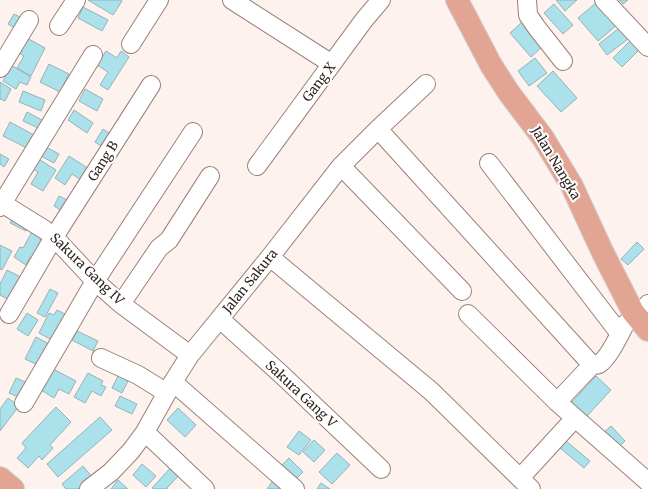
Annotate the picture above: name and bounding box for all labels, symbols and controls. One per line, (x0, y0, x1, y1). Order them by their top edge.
street label: Gang X (299, 58, 340, 105)
street label: Jalan Nangka (527, 122, 585, 203)
street label: Gang B (84, 137, 122, 184)
street label: Sakura Gang IV (46, 229, 128, 309)
street label: Jalan Sakura (218, 245, 281, 317)
street label: Sakura Gang V (262, 357, 340, 432)

